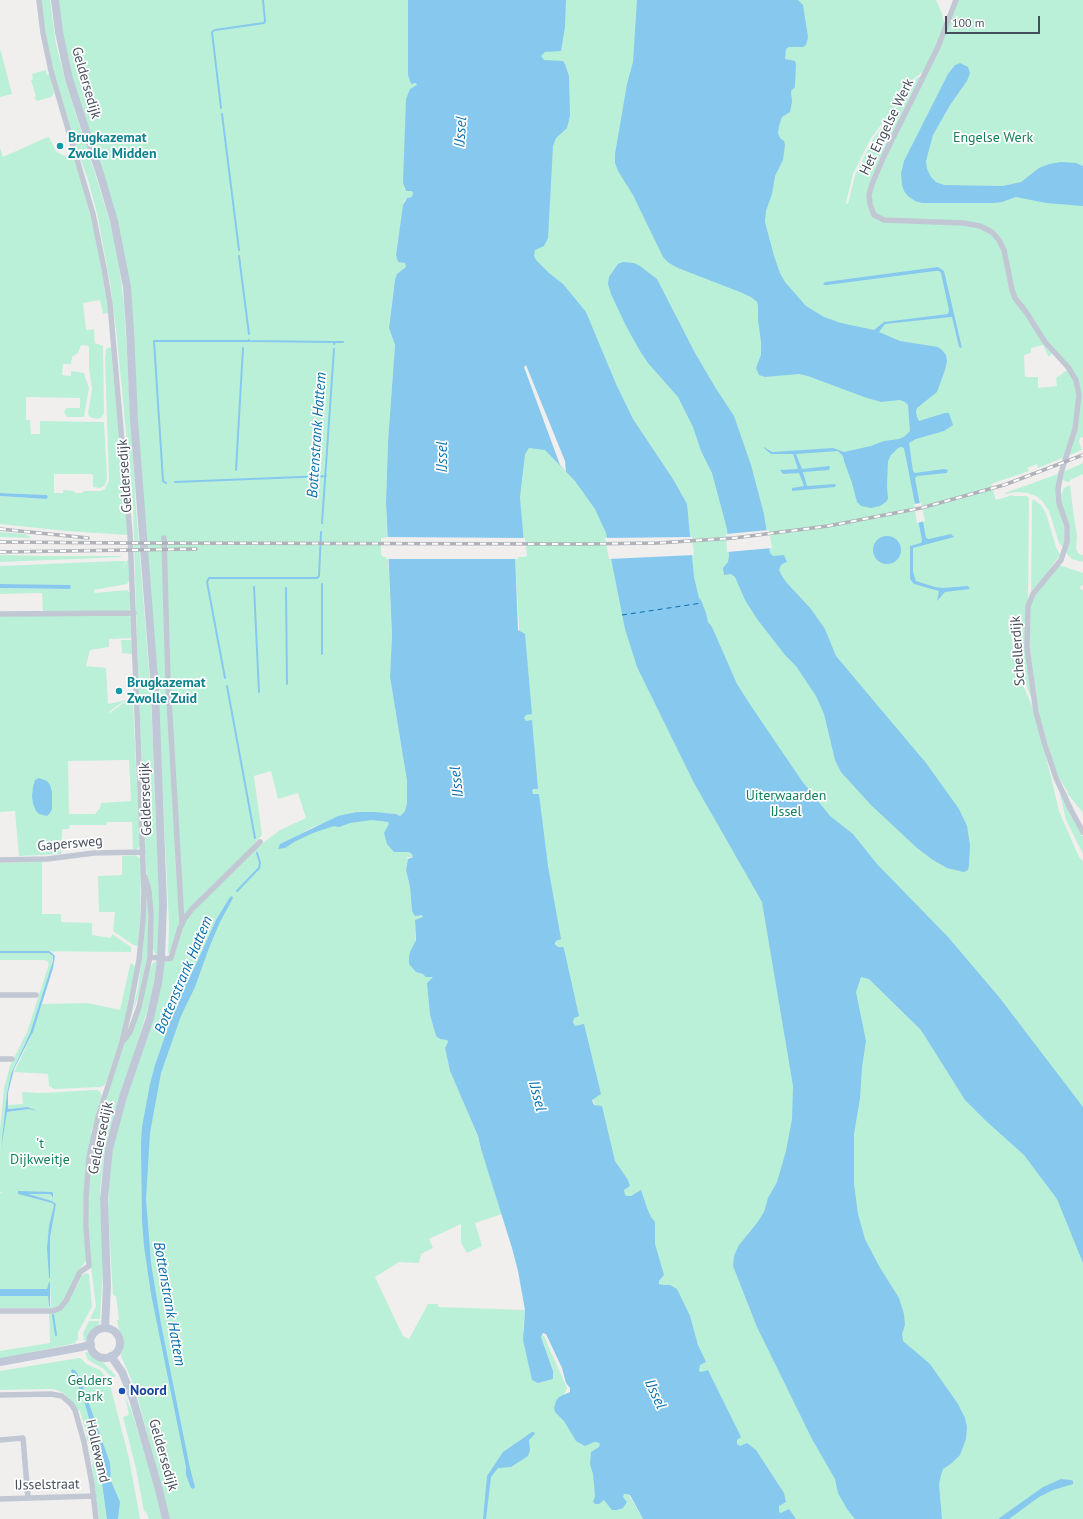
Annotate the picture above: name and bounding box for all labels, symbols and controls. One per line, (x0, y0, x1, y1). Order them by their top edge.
scale bar (947, 8, 1042, 34)
text: 100 m (952, 15, 985, 30)
street label: Geldersedijk (68, 45, 104, 121)
street label: Het Engelse Werk (856, 76, 918, 178)
water label: IJssel (451, 116, 471, 148)
place label: Brugkazemat Zwolle Midden (68, 130, 157, 162)
park label: Engelse Werk (953, 130, 1033, 146)
marker: Brugkazemat Zwolle Midden (55, 141, 65, 151)
water label: Bottenstrank Hattem (304, 371, 330, 499)
street label: Geldersedijk (114, 439, 136, 513)
water label: IJssel (434, 441, 452, 473)
street label: Schellerdijk (1007, 615, 1029, 687)
place label: Brugkazemat Zwolle Zuid (127, 675, 206, 708)
marker: Brugkazemat Zwolle Zuid (114, 686, 124, 696)
street label: Geldersedijk (136, 762, 156, 836)
water label: IJssel (446, 766, 468, 798)
park label: Uiterwaarden IJssel (746, 788, 826, 820)
street label: Gapersweg (37, 833, 103, 855)
water label: Bottenstrank Hattem (151, 913, 217, 1037)
water label: IJssel (524, 1079, 550, 1113)
street label: Geldersedijk (85, 1100, 117, 1176)
park label: 't Dijkweitje (10, 1136, 70, 1168)
water label: Bottenstrank Hattem (149, 1240, 189, 1368)
park label: Gelders Park (67, 1373, 113, 1406)
water label: IJssel (640, 1376, 670, 1412)
place label: Noord (130, 1383, 167, 1399)
marker: Noord (117, 1386, 127, 1396)
street label: Geldersedijk (145, 1417, 181, 1493)
street label: Hollewand (82, 1418, 112, 1484)
street label: IJsselstraat (14, 1476, 80, 1494)

